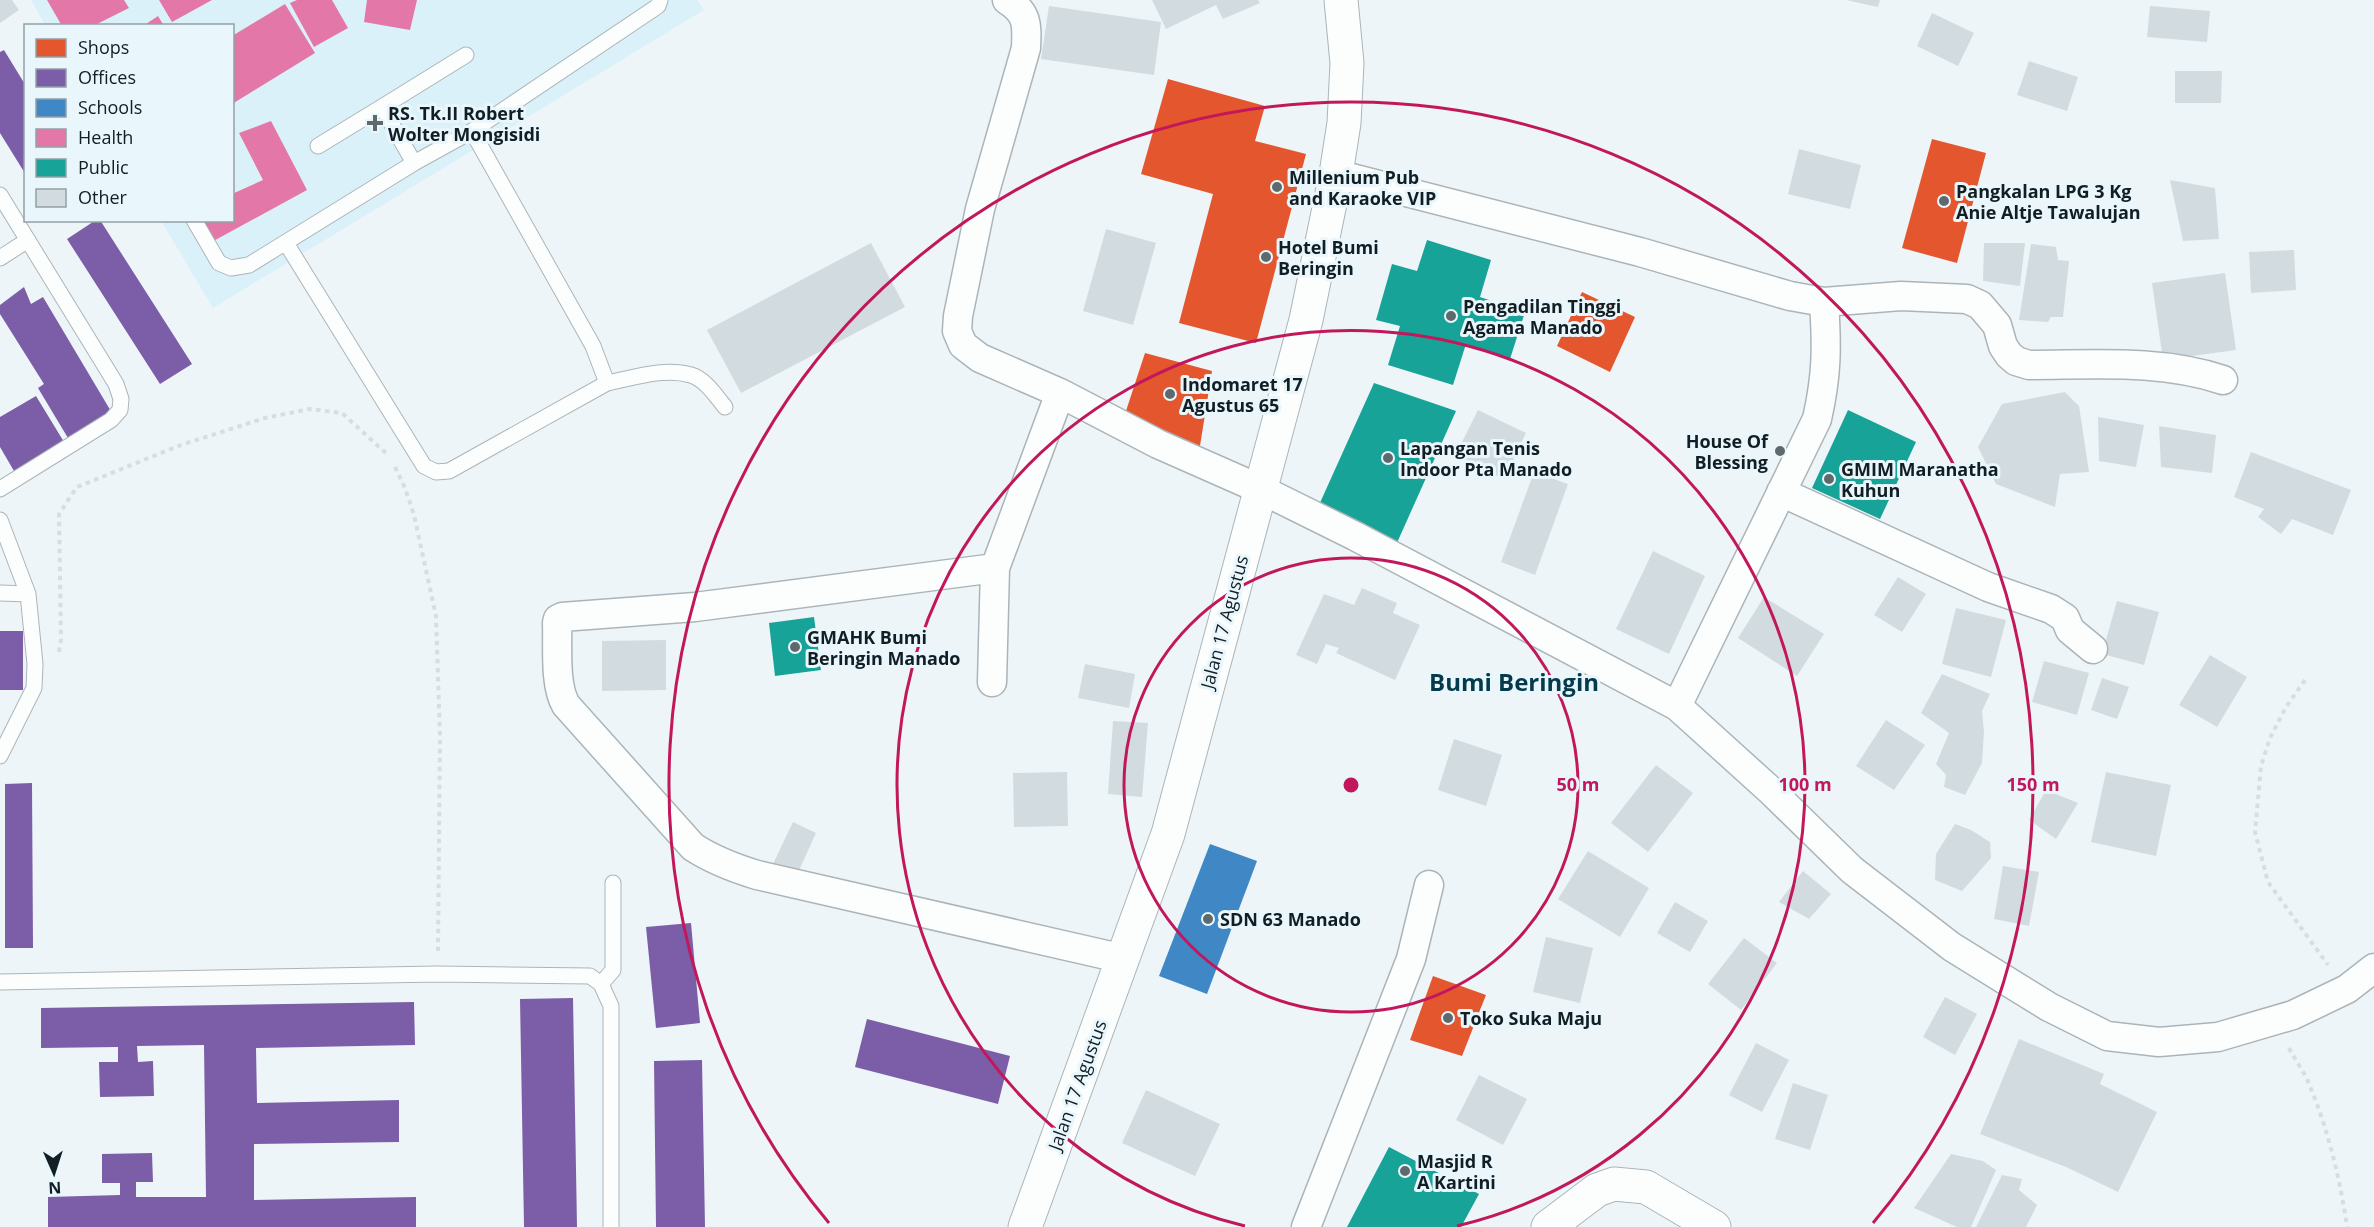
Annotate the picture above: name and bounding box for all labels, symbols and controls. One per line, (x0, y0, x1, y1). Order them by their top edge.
legend (24, 24, 234, 222)
text: Shops (78, 35, 129, 59)
text: Offices (78, 65, 136, 89)
text: Schools (78, 95, 142, 119)
place label: RS. Tk.II Robert Wolter Mongisidi (388, 101, 540, 146)
marker: RS. Tk.II Robert Wolter Mongisidi (366, 114, 384, 132)
text: Health (78, 125, 133, 149)
text: Public (78, 155, 129, 179)
place label: Millenium Pub and Karaoke VIP (1289, 165, 1436, 210)
place label: Pangkalan LPG 3 Kg Anie Altje Tawalujan (1956, 179, 2141, 224)
marker: Millenium Pub and Karaoke VIP (1270, 180, 1284, 194)
text: Other (78, 185, 128, 209)
marker: Pangkalan LPG 3 Kg Anie Altje Tawalujan (1937, 194, 1951, 208)
place label: Hotel Bumi Beringin (1278, 235, 1379, 280)
marker: Hotel Bumi Beringin (1259, 250, 1273, 264)
place label: Pengadilan Tinggi Agama Manado (1463, 294, 1621, 339)
marker: Pengadilan Tinggi Agama Manado (1444, 309, 1458, 323)
place label: Indomaret 17 Agustus 65 (1182, 372, 1303, 417)
marker: Indomaret 17 Agustus 65 (1163, 387, 1177, 401)
place label: House Of Blessing (1686, 429, 1769, 474)
place label: Lapangan Tenis Indoor Pta Manado (1400, 436, 1572, 481)
marker: House Of Blessing (1773, 444, 1787, 458)
marker: Lapangan Tenis Indoor Pta Manado (1381, 451, 1395, 465)
place label: GMIM Maranatha Kuhun (1841, 457, 1999, 502)
marker: GMIM Maranatha Kuhun (1822, 472, 1836, 486)
street label: Jalan 17 Agustus (1194, 553, 1253, 693)
place label: GMAHK Bumi Beringin Manado (807, 625, 960, 670)
marker: GMAHK Bumi Beringin Manado (788, 640, 802, 654)
district label: Bumi Beringin (1429, 665, 1599, 698)
text: 50 m (1557, 772, 1599, 796)
text: 100 m (1778, 772, 1832, 796)
text: 150 m (2006, 772, 2060, 796)
centre of rings (1341, 775, 1361, 795)
place label: SDN 63 Manado (1220, 907, 1361, 931)
marker: SDN 63 Manado (1201, 912, 1215, 926)
place label: Toko Suka Maju (1460, 1006, 1602, 1030)
marker: Toko Suka Maju (1441, 1011, 1455, 1025)
street label: Jalan 17 Agustus (1042, 1016, 1112, 1155)
north arrow (24, 1143, 84, 1203)
place label: Masjid R A Kartini (1417, 1149, 1496, 1194)
marker: Masjid R A Kartini (1398, 1164, 1412, 1178)
text: N (48, 1177, 62, 1199)

